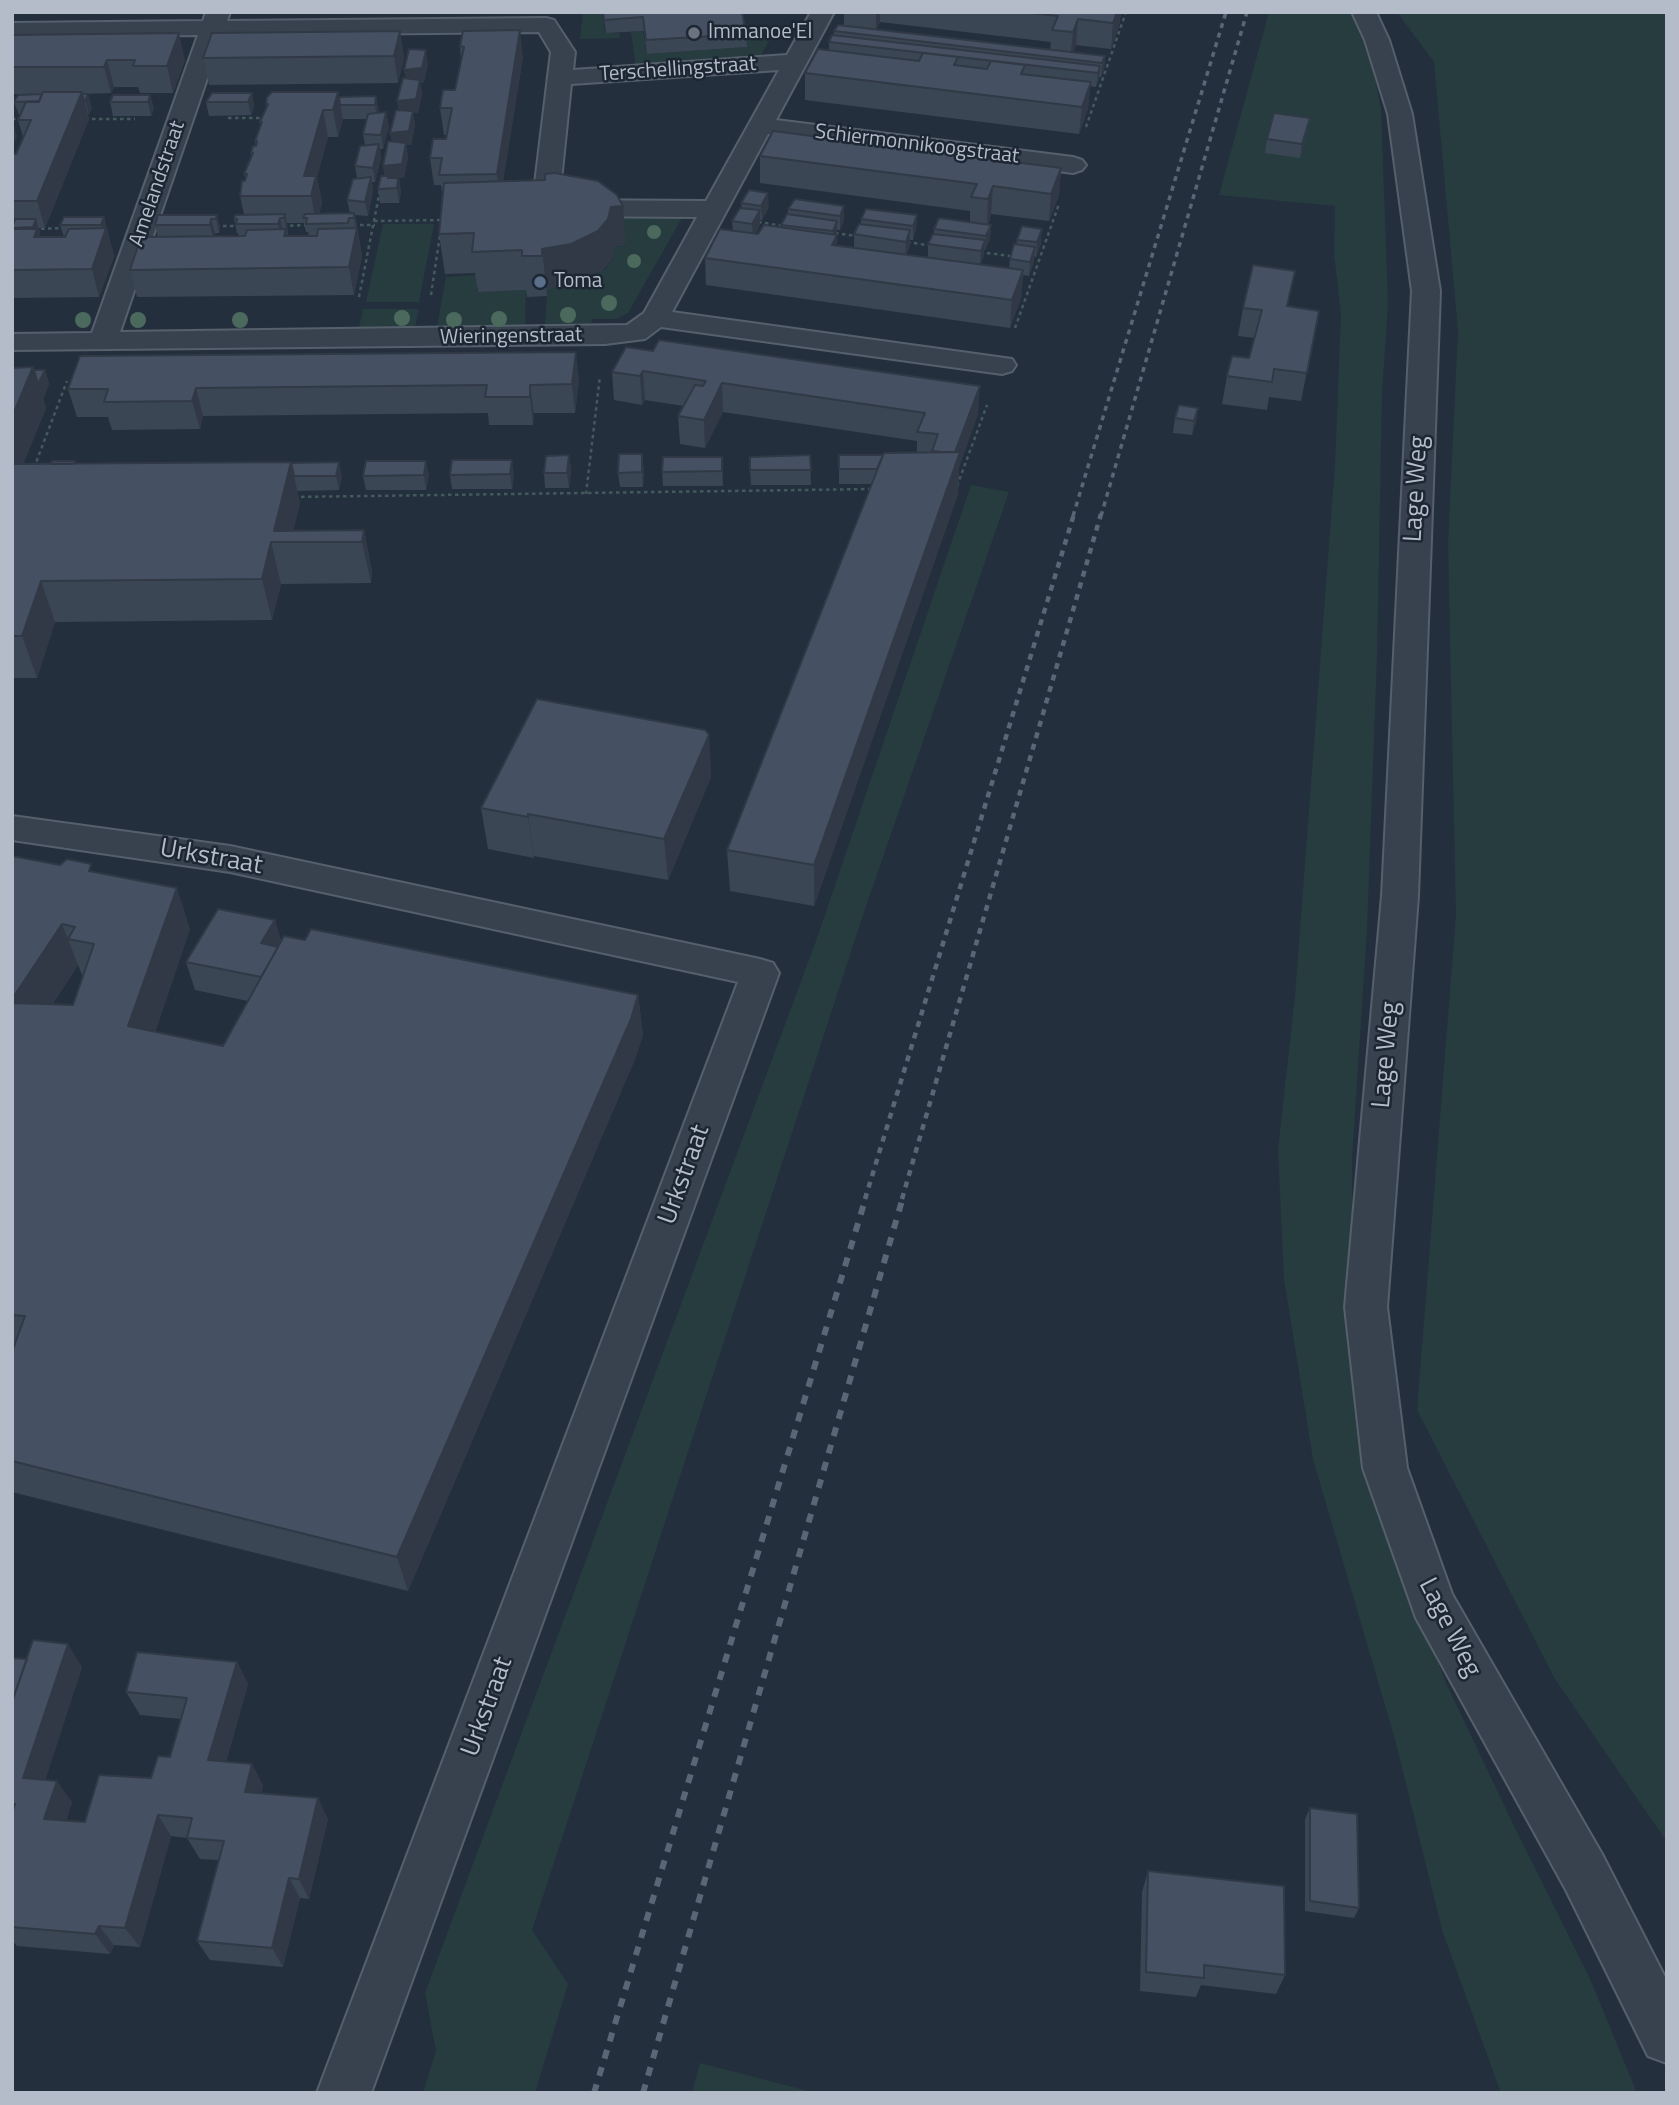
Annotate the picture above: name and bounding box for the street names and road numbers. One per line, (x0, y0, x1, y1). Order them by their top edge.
street label: Terschellingstraat (599, 52, 757, 88)
street label: Amelandstraat (125, 118, 191, 250)
street label: Schiermonnikoogstraat (813, 120, 1021, 170)
street label: Wieringenstraat (440, 323, 582, 351)
street label: Lage Weg (1399, 435, 1435, 543)
street label: Urkstraat (157, 834, 265, 882)
street label: Lage Weg (1367, 1000, 1407, 1110)
street label: Urkstraat (653, 1121, 717, 1229)
street label: Lage Weg (1411, 1573, 1487, 1683)
street label: Urkstraat (456, 1653, 520, 1761)

